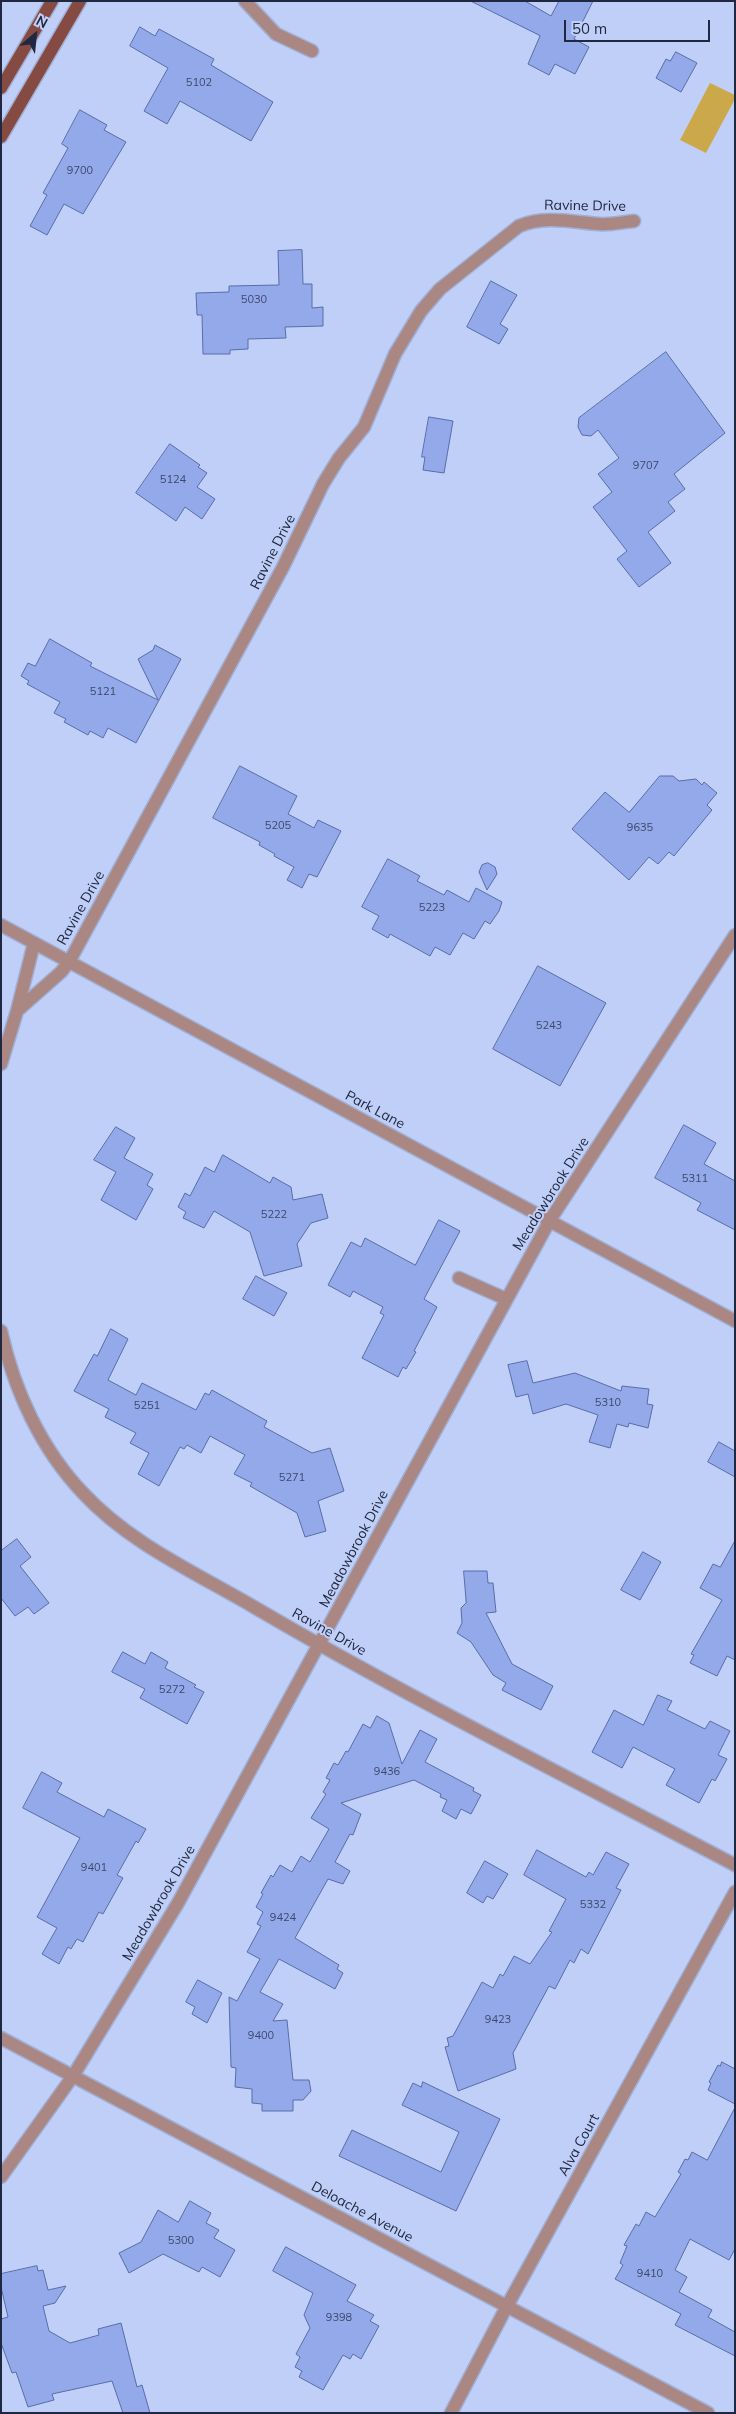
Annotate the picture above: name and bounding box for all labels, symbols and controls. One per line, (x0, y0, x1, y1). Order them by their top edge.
north arrow (10, 10, 60, 60)
scale bar (566, 10, 712, 42)
text: N (33, 11, 51, 32)
text: 50 m (572, 19, 607, 38)
house number: 5102 (186, 76, 212, 90)
house number: 9700 (67, 164, 93, 178)
street label: Ravine Drive (544, 197, 626, 215)
house number: 5030 (241, 293, 267, 307)
house number: 9707 (633, 459, 659, 473)
house number: 5124 (160, 473, 186, 487)
street label: Ravine Drive (247, 512, 299, 592)
house number: 5121 (90, 685, 116, 699)
house number: 5205 (265, 819, 291, 833)
house number: 9635 (627, 821, 653, 835)
street label: Ravine Drive (54, 868, 108, 948)
house number: 5223 (419, 901, 445, 915)
house number: 5243 (536, 1019, 562, 1033)
street label: Park Lane (342, 1087, 408, 1133)
street label: Meadowbrook Drive (509, 1134, 593, 1254)
house number: 5311 (682, 1172, 708, 1186)
house number: 5222 (261, 1208, 287, 1222)
house number: 5310 (595, 1396, 621, 1410)
house number: 5251 (134, 1399, 160, 1413)
house number: 5271 (279, 1471, 305, 1485)
street label: Meadowbrook Drive (316, 1487, 392, 1611)
street label: Ravine Drive (289, 1605, 369, 1659)
house number: 5272 (159, 1683, 185, 1697)
house number: 9436 (374, 1765, 400, 1779)
street label: Meadowbrook Drive (119, 1842, 199, 1964)
house number: 9401 (81, 1861, 107, 1875)
house number: 5332 (580, 1898, 606, 1912)
house number: 9424 (270, 1911, 296, 1925)
house number: 9423 (485, 2013, 511, 2027)
house number: 9400 (248, 2029, 274, 2043)
street label: Alva Court (555, 2111, 603, 2179)
street label: Deloache Avenue (308, 2178, 416, 2246)
house number: 5300 (168, 2234, 194, 2248)
house number: 9410 (637, 2267, 663, 2281)
house number: 9398 (326, 2311, 352, 2325)

